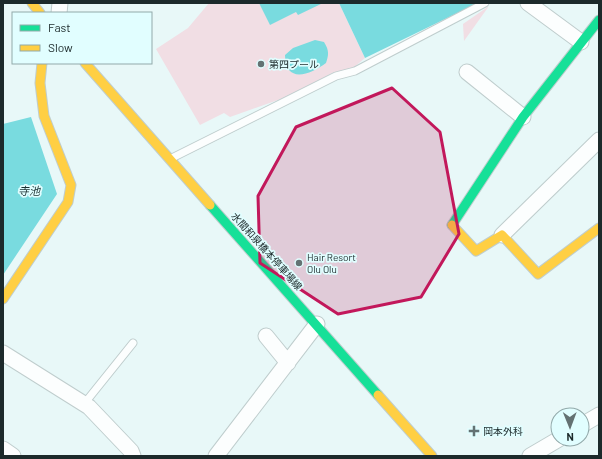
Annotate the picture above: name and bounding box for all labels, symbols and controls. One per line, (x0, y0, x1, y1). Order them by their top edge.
legend (12, 12, 152, 64)
text: Fast (48, 20, 71, 34)
text: Slow (48, 40, 73, 54)
place label: 第四プール (269, 58, 319, 70)
marker: 第四プール (256, 59, 266, 69)
water label: 寺池 (18, 184, 41, 197)
street label: 水間和泉橋本停車場線 (229, 210, 305, 292)
place label: Hair Resort Olu Olu (307, 251, 356, 275)
marker: Hair Resort Olu Olu (294, 258, 304, 268)
north arrow (550, 407, 590, 447)
marker: 岡本外科 (468, 425, 480, 437)
place label: 岡本外科 (483, 425, 523, 437)
text: N (566, 431, 574, 444)

